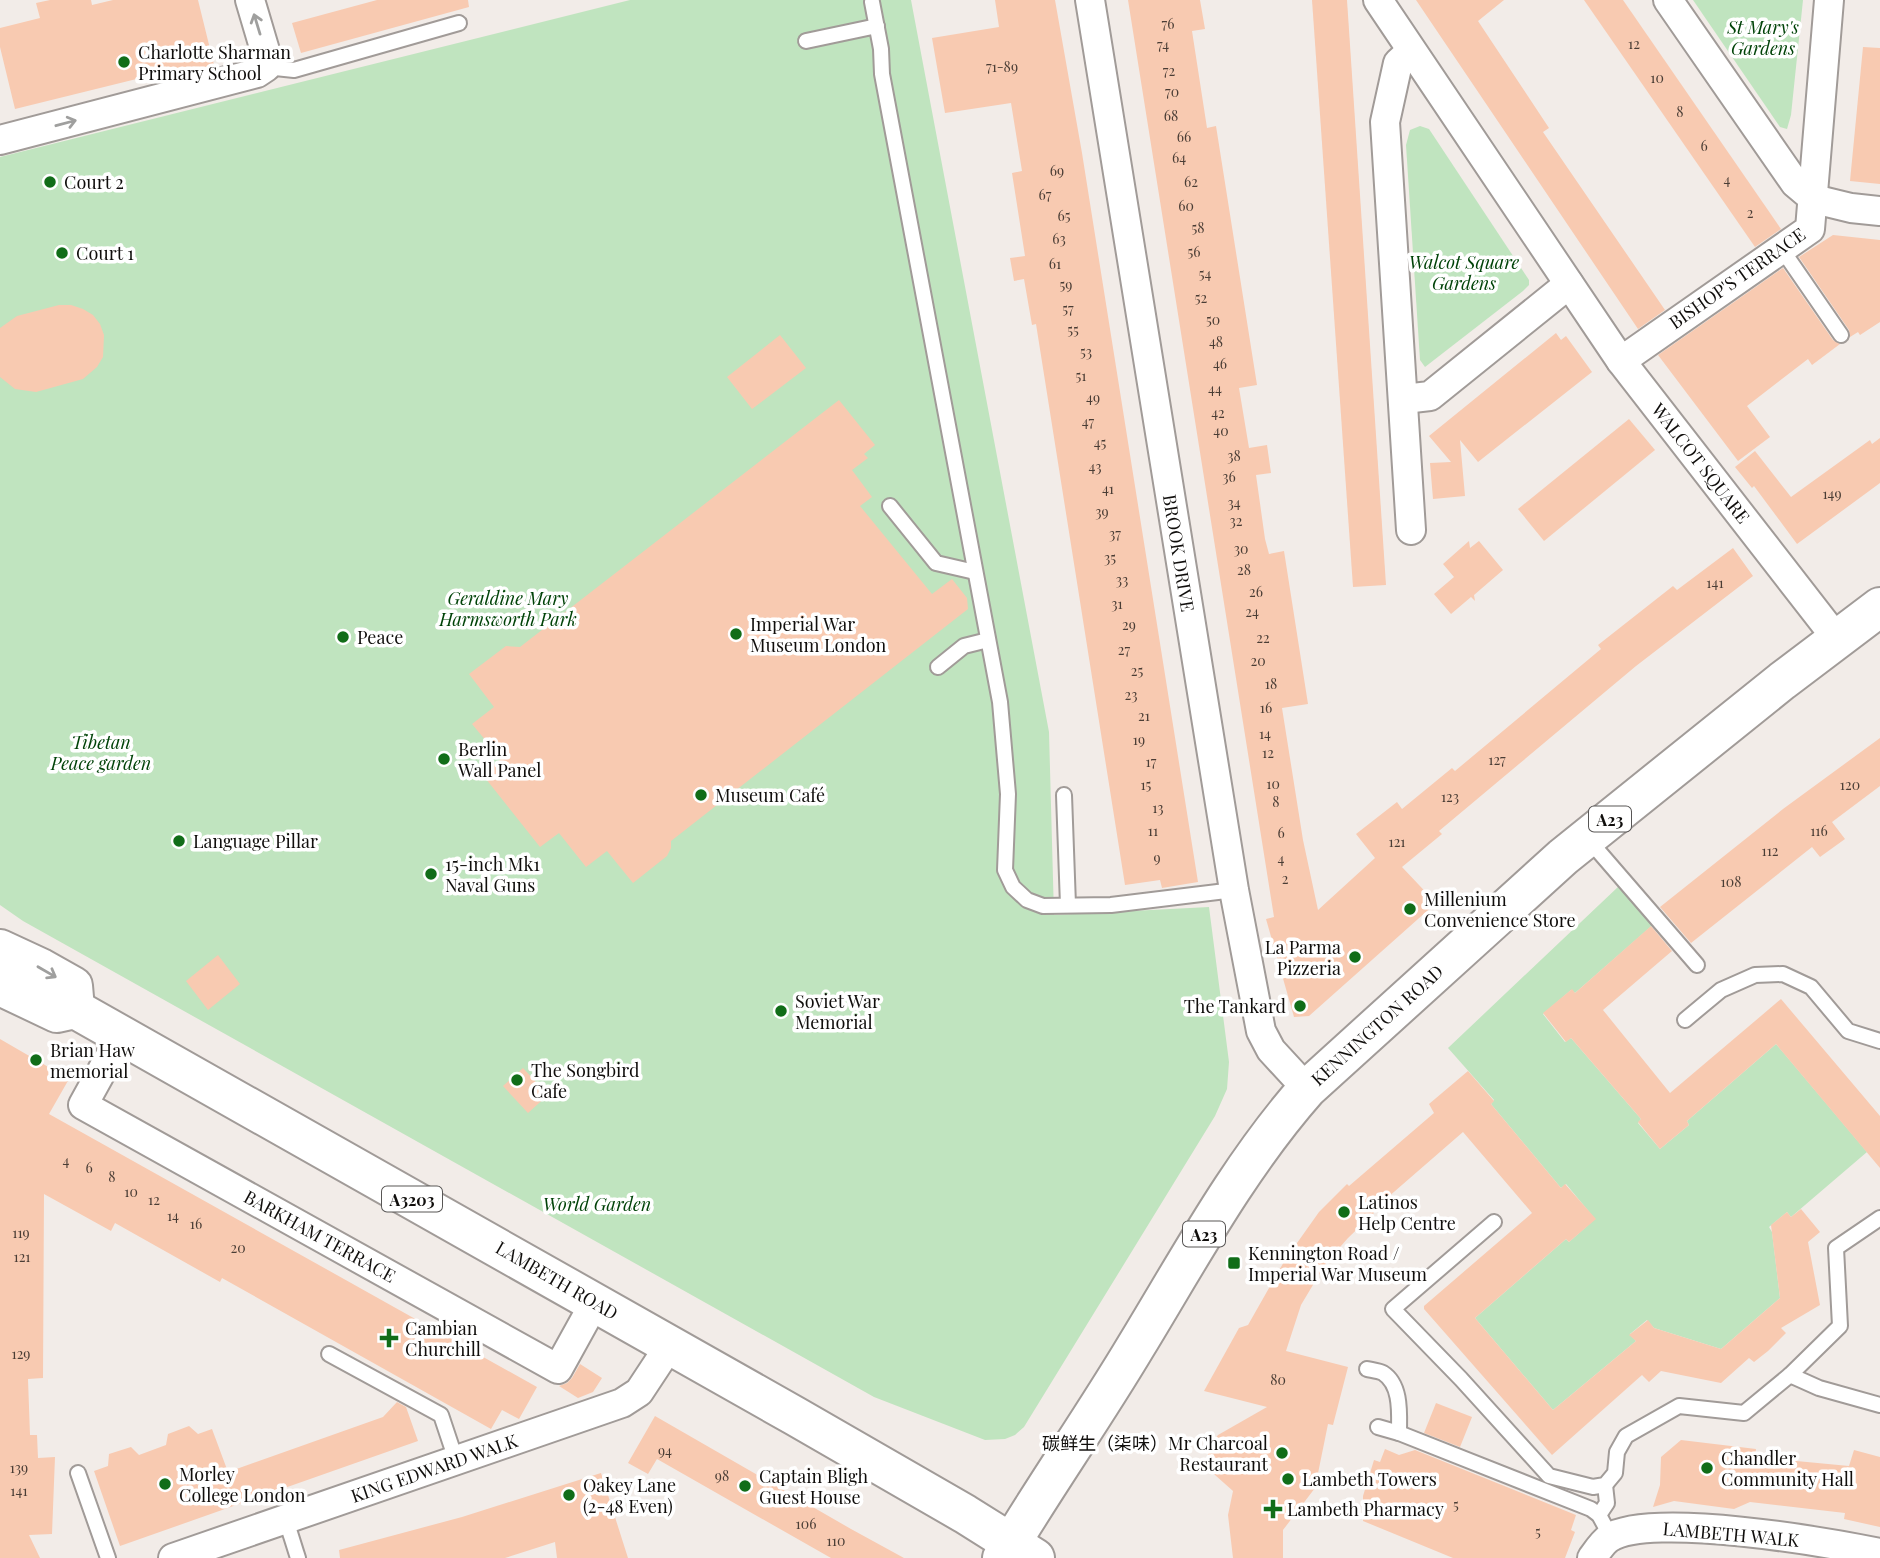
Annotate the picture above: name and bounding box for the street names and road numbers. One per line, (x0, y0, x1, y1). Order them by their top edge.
street label: BISHOP'S TERRACE (1664, 222, 1810, 334)
street label: WALCOT SQUARE (1646, 397, 1755, 528)
street label: BROOK DRIVE (1158, 493, 1200, 613)
road number: A23 (1589, 806, 1631, 832)
street label: KENNINGTON ROAD (1306, 959, 1448, 1091)
street label: BARKHAM TERRACE (240, 1184, 400, 1288)
road number: A3203 (382, 1186, 442, 1212)
road number: A23 (1183, 1222, 1225, 1246)
street label: LAMBETH ROAD (492, 1235, 622, 1325)
street label: KING EDWARD WALK (347, 1428, 521, 1508)
street label: LAMBETH WALK (1662, 1516, 1800, 1552)

